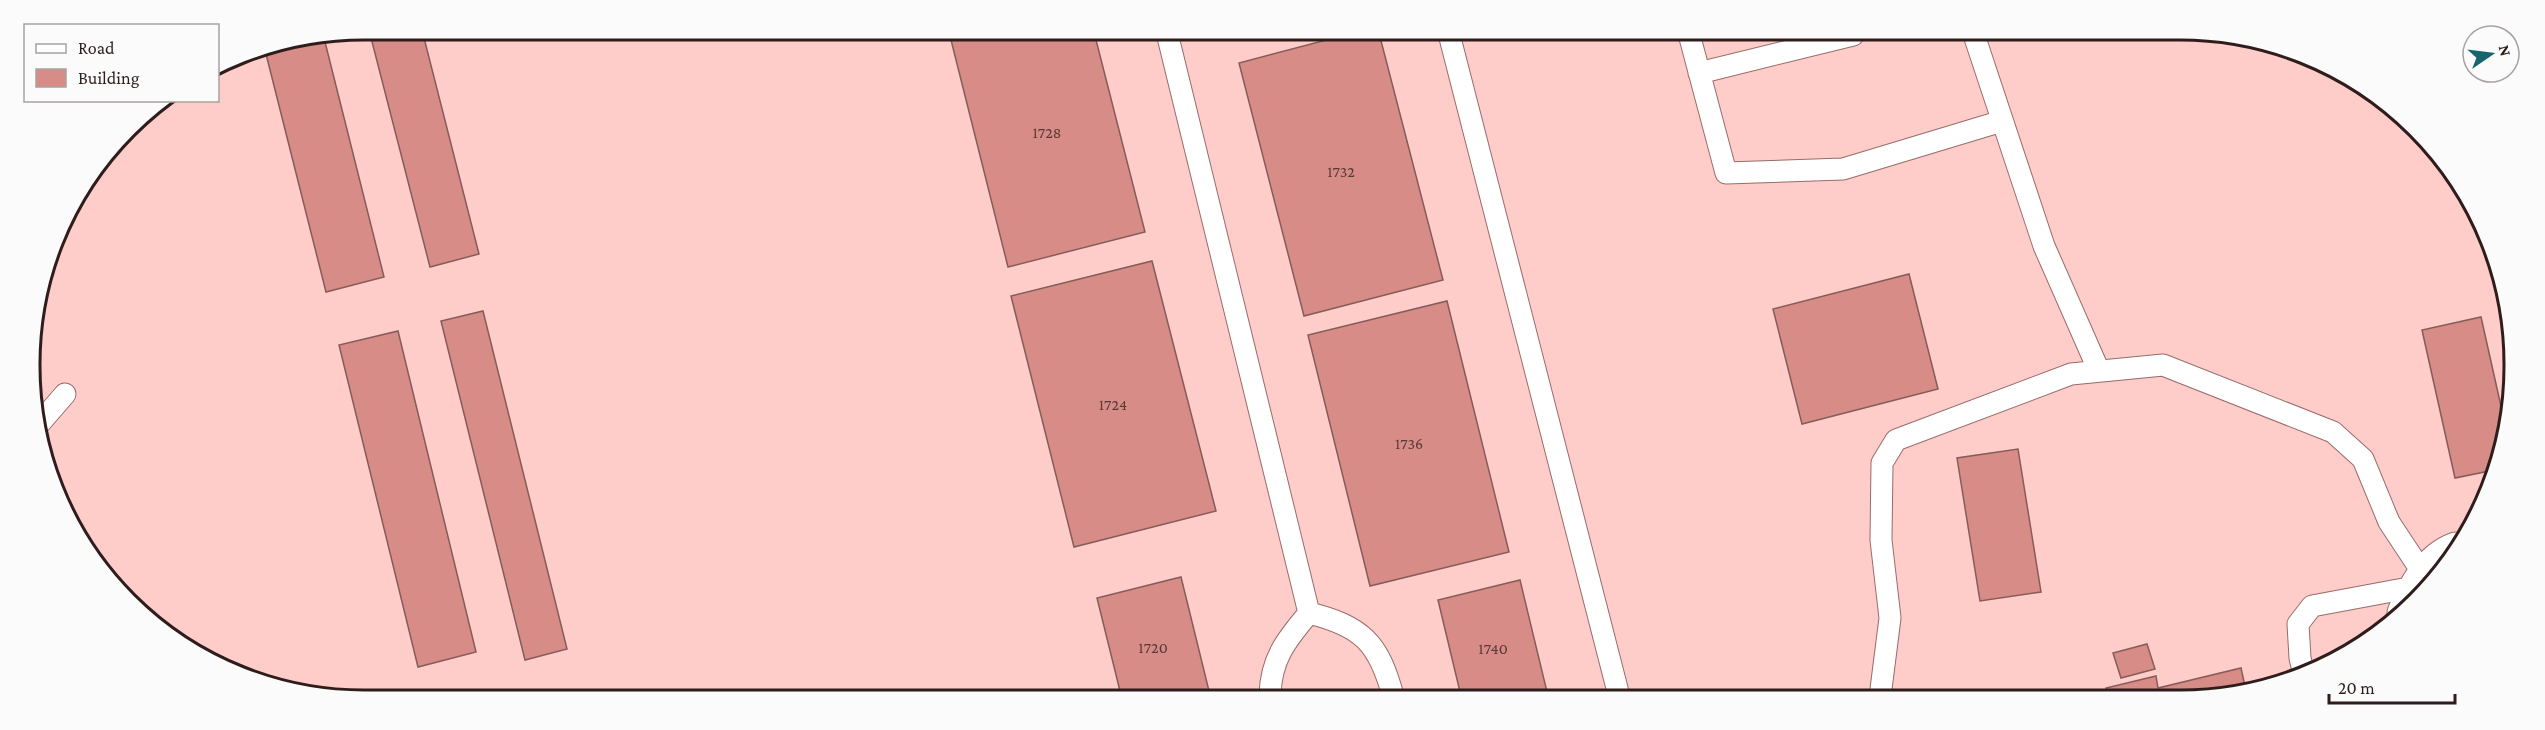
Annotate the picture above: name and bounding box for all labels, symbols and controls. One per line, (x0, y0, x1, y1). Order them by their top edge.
legend (24, 24, 219, 102)
north arrow (2461, 24, 2521, 84)
text: Road (78, 38, 115, 58)
text: N (2496, 43, 2515, 58)
text: Building (78, 68, 140, 88)
house number: 1728 (1033, 124, 1061, 141)
house number: 1732 (1327, 163, 1355, 180)
house number: 1724 (1099, 396, 1127, 413)
house number: 1736 (1395, 435, 1423, 452)
house number: 1720 (1138, 639, 1168, 656)
house number: 1740 (1478, 640, 1508, 657)
scale bar (2329, 667, 2455, 705)
text: 20 m (2338, 678, 2375, 698)

